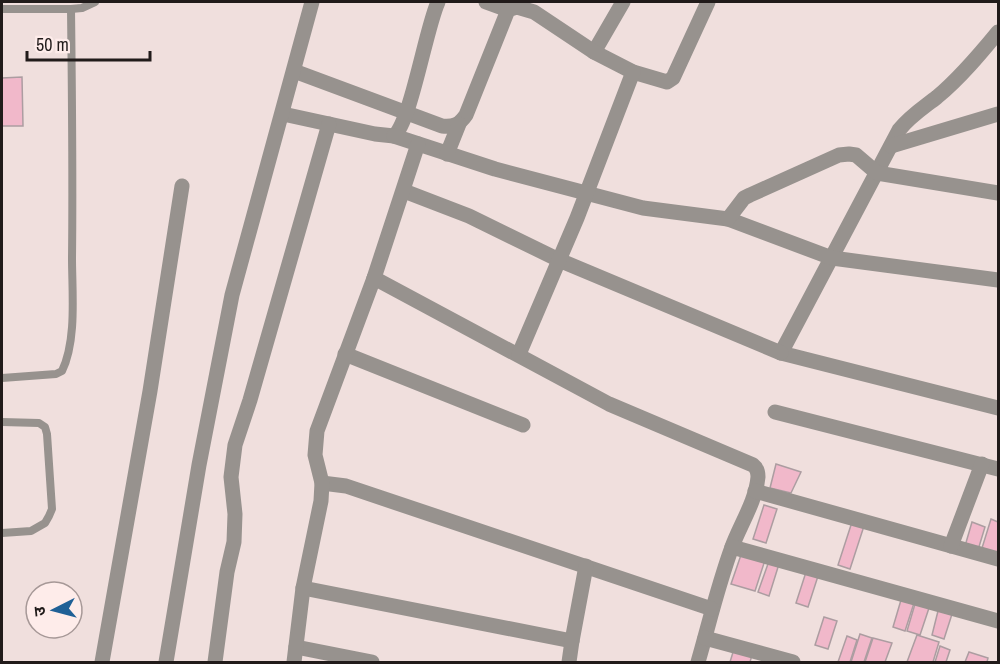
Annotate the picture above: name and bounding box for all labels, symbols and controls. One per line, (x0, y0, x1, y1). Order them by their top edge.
scale bar (27, 24, 150, 62)
text: 50 m (36, 32, 69, 57)
north arrow (24, 580, 84, 640)
text: उ (28, 605, 51, 617)

